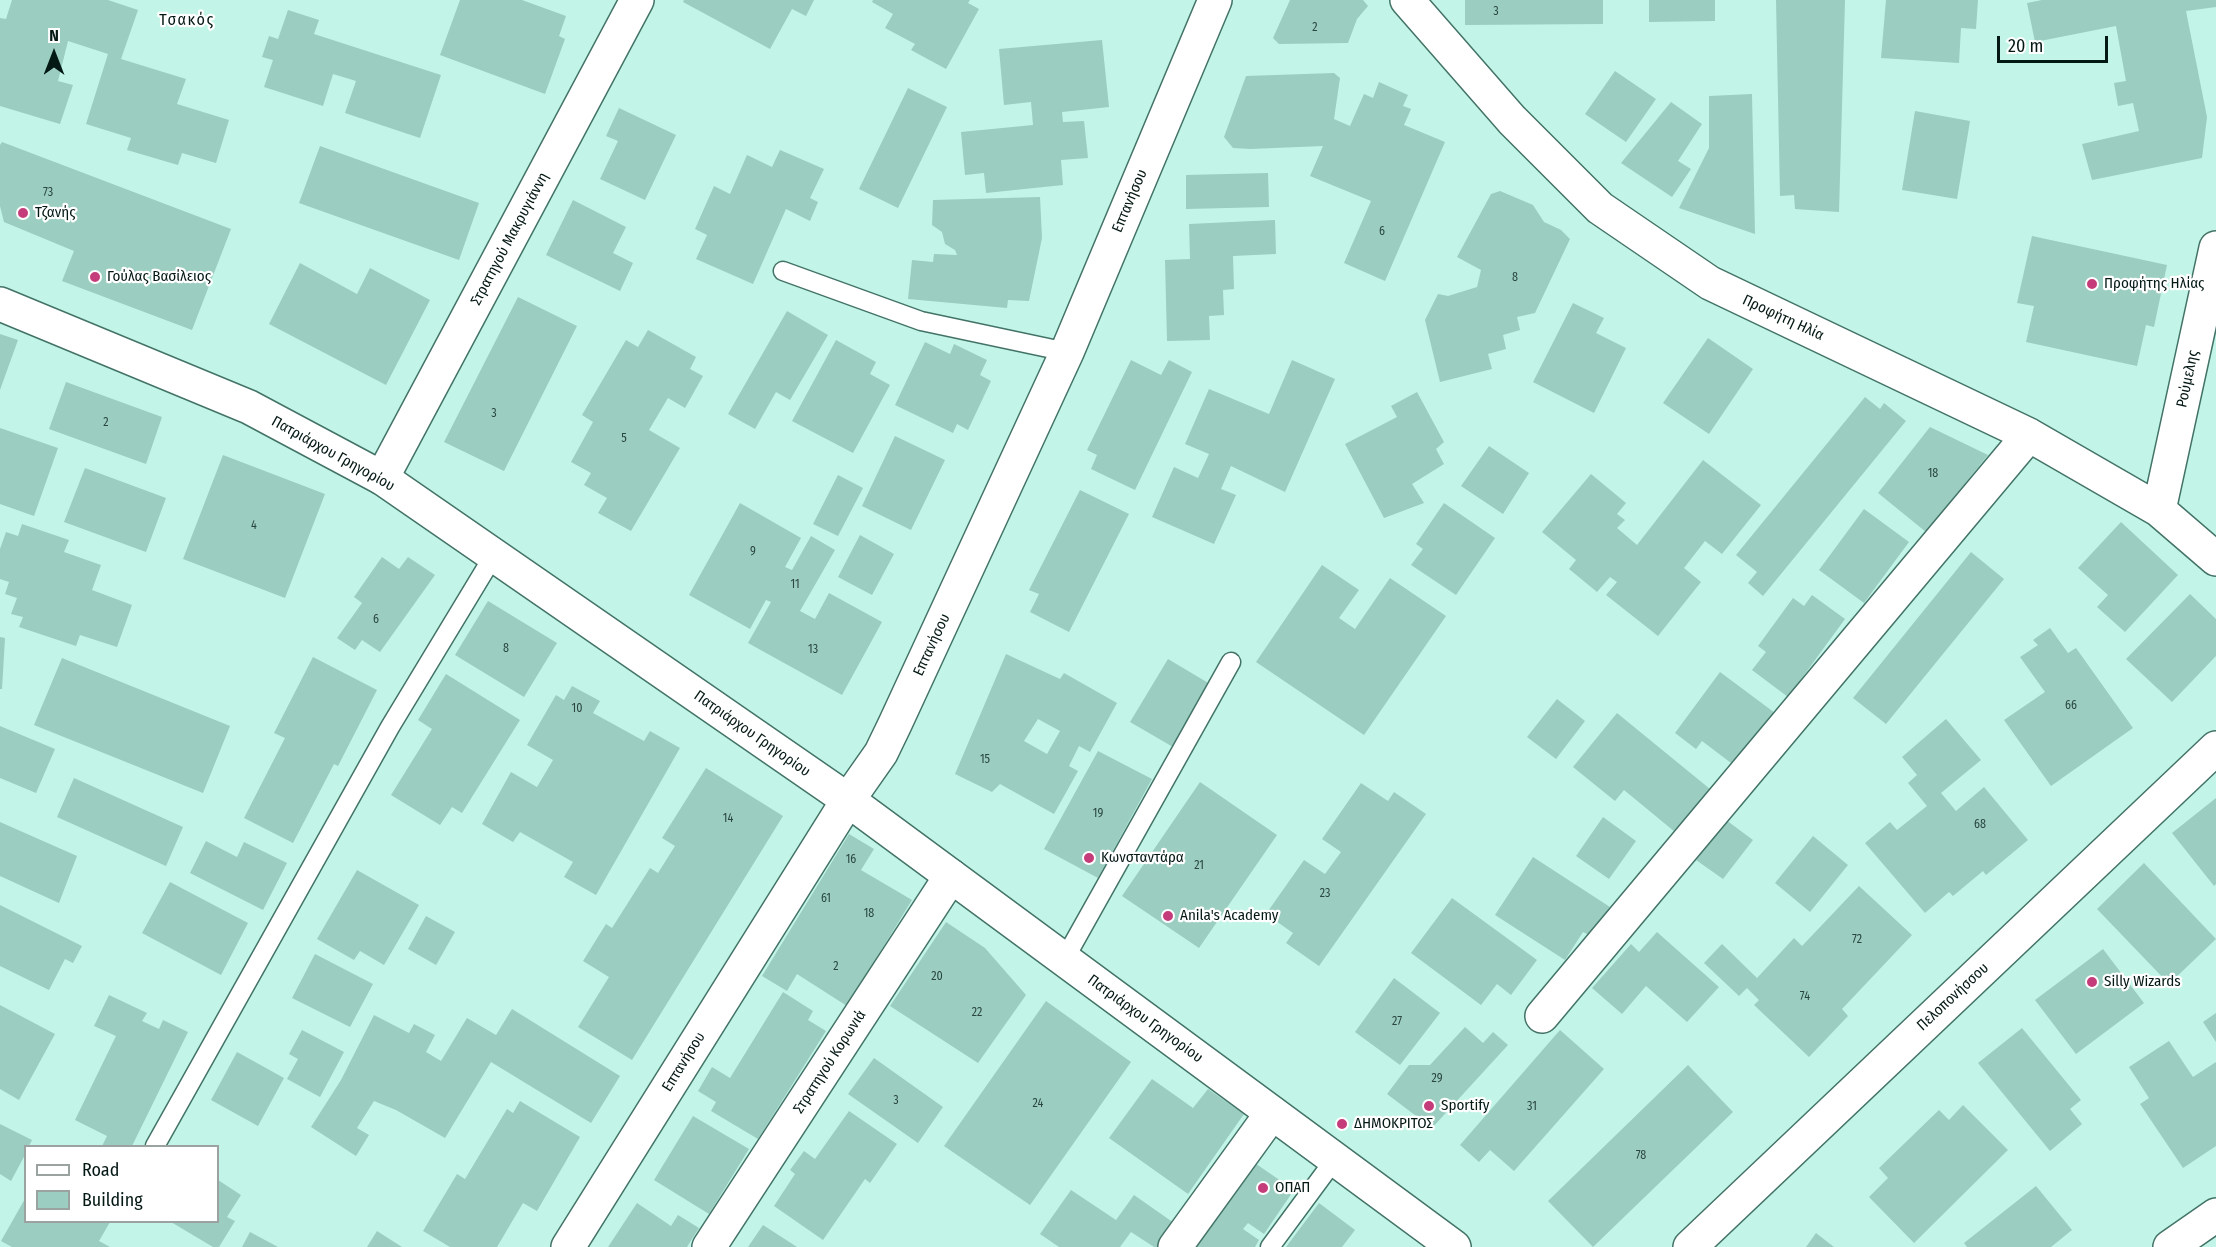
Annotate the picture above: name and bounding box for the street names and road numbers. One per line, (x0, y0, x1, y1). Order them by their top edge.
street label: Επτανήσου (1109, 167, 1151, 235)
street label: Στρατηγού Μακρυγιάννη (467, 169, 553, 309)
street label: Προφήτη Ηλία (1739, 291, 1827, 345)
street label: Ρούμελης (2173, 349, 2203, 409)
street label: Πατριάρχου Γρηγορίου (268, 413, 398, 495)
street label: Επτανήσου (910, 611, 954, 679)
street label: Πατριάρχου Γρηγορίου (690, 687, 814, 781)
street label: Πελοπονήσσου (1913, 959, 1993, 1035)
street label: Πατριάρχου Γρηγορίου (1084, 971, 1206, 1067)
street label: Στρατηγού Κορωνιά (790, 1007, 870, 1117)
street label: Επτανήσου (659, 1029, 709, 1095)

